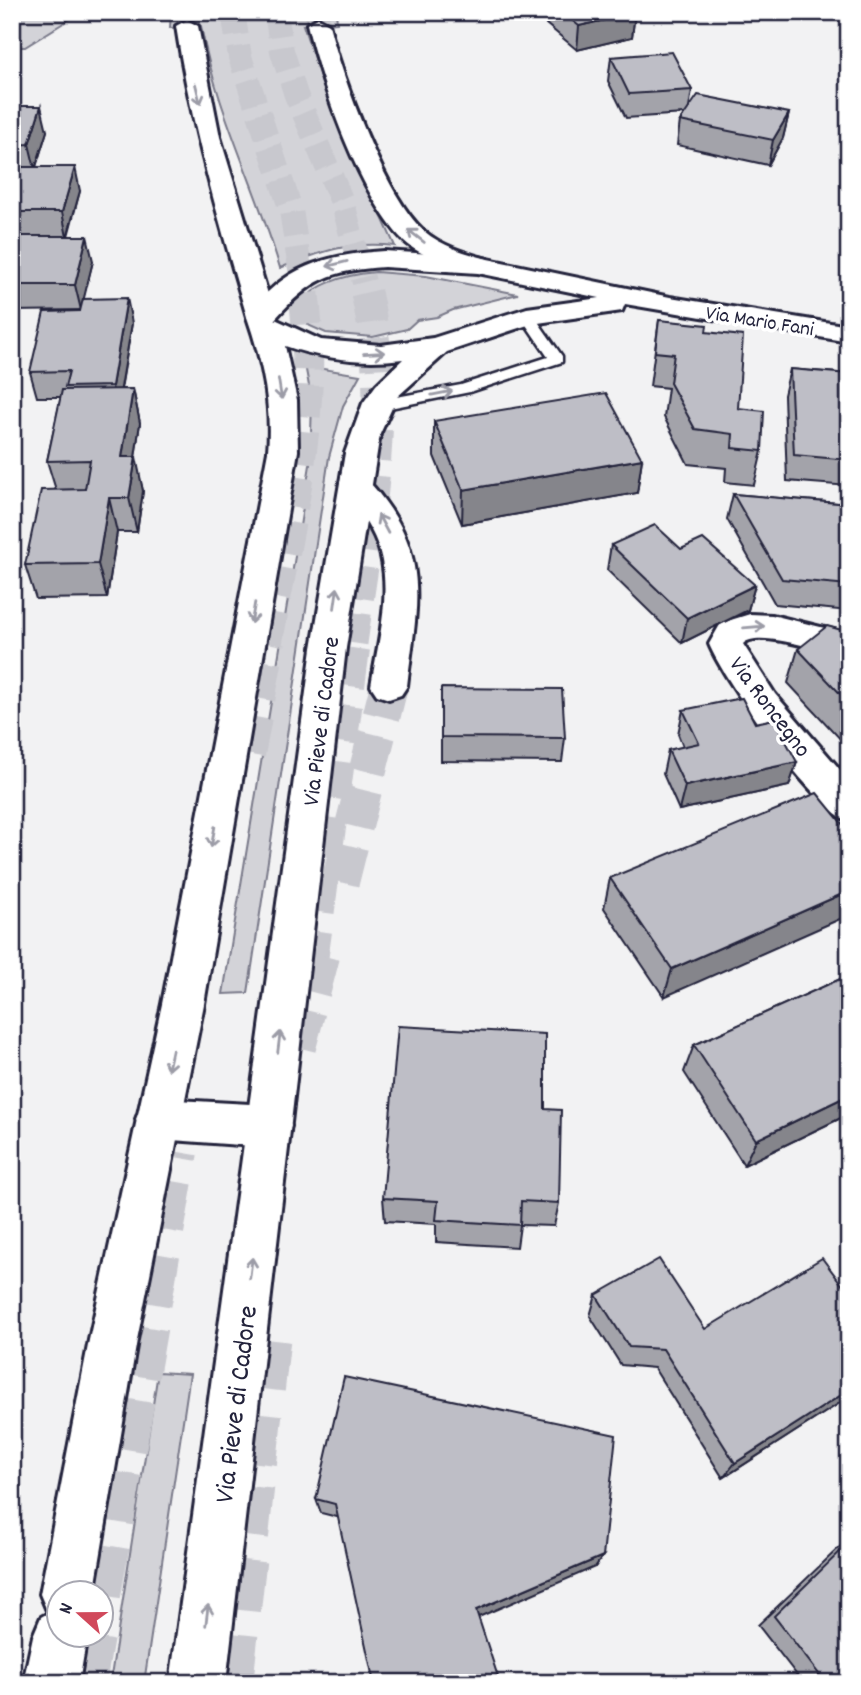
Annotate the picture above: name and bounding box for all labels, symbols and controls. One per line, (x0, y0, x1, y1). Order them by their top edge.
one-way arrow (192, 82, 205, 105)
one-way arrow (408, 229, 426, 244)
one-way arrow (326, 258, 348, 271)
street label: Via Mario Fani (703, 300, 816, 346)
one-way arrow (362, 346, 385, 359)
one-way arrow (274, 377, 287, 400)
one-way arrow (430, 386, 453, 399)
one-way arrow (376, 514, 390, 534)
one-way arrow (330, 587, 343, 610)
one-way arrow (246, 601, 260, 624)
one-way arrow (742, 621, 765, 634)
street label: Via Pieve di Cadore (296, 635, 350, 808)
street label: Via Roncegno (719, 650, 818, 765)
one-way arrow (206, 825, 219, 848)
one-way arrow (273, 1031, 286, 1054)
one-way arrow (163, 1048, 177, 1071)
one-way arrow (245, 1257, 258, 1280)
street label: Via Pieve di Cadore (207, 1304, 271, 1506)
north arrow (46, 1580, 116, 1650)
text: N (53, 1600, 82, 1618)
one-way arrow (201, 1604, 214, 1627)

